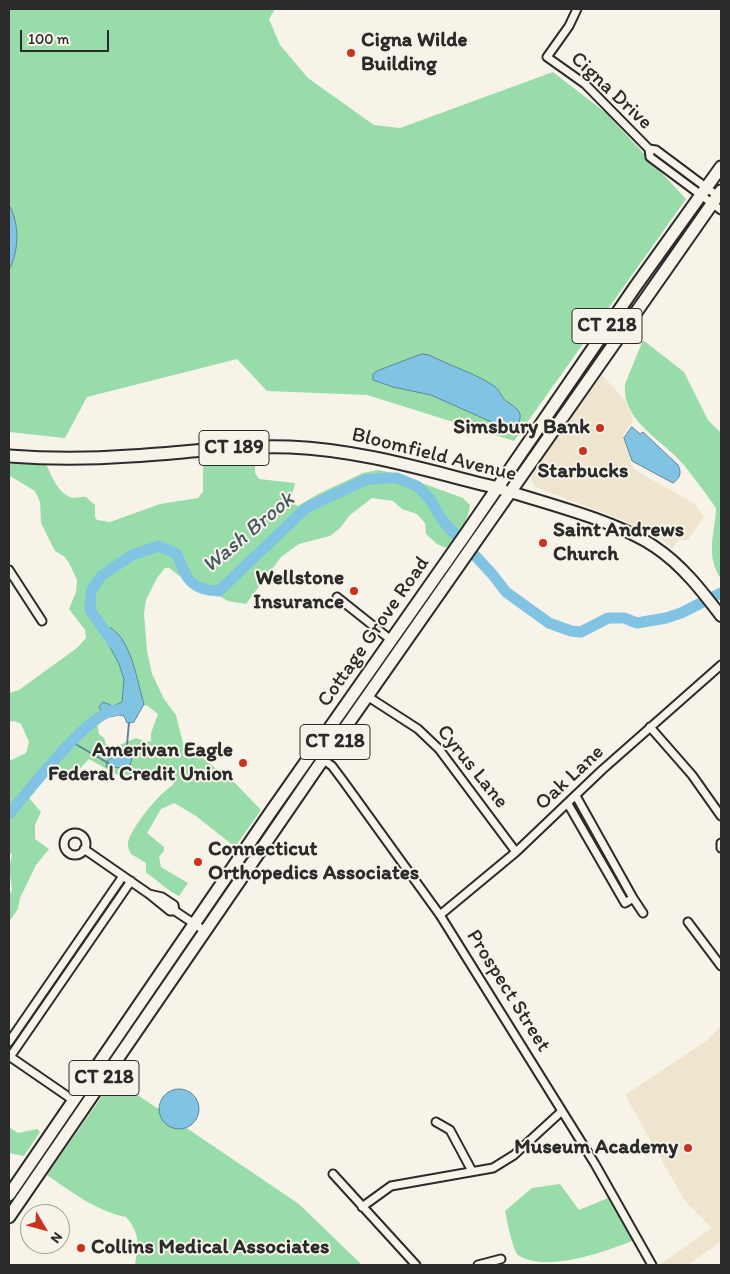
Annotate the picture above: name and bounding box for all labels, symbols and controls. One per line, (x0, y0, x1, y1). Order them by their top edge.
scale bar (22, 20, 111, 52)
place label: Cigna Wilde Building (361, 28, 467, 78)
text: 100 m (28, 30, 69, 48)
marker: Cigna Wilde Building (345, 47, 357, 59)
street label: Cigna Drive (565, 47, 657, 135)
road number: CT 218 (572, 308, 642, 344)
place label: Simsbury Bank (453, 415, 590, 441)
street label: Bloomfield Avenue (349, 422, 519, 488)
marker: Simsbury Bank (594, 422, 606, 434)
road number: CT 189 (199, 430, 269, 466)
marker: Starbucks (577, 445, 589, 457)
place label: Starbucks (537, 459, 629, 485)
water label: Wash Brook (198, 487, 300, 579)
place label: Saint Andrews Church (553, 518, 684, 568)
marker: Saint Andrews Church (537, 537, 549, 549)
street label: Cottage Grove Road (313, 552, 435, 712)
place label: Wellstone Insurance (253, 566, 344, 616)
marker: Wellstone Insurance (348, 585, 360, 597)
street label: Cyrus Lane (431, 720, 513, 814)
road number: CT 218 (300, 724, 370, 760)
place label: Amerivan Eagle Federal Credit Union (48, 738, 233, 788)
street label: Oak Lane (530, 740, 610, 816)
marker: Amerivan Eagle Federal Credit Union (237, 757, 249, 769)
place label: Connecticut Orthopedics Associates (208, 837, 419, 887)
marker: Connecticut Orthopedics Associates (192, 856, 204, 868)
street label: Prospect Street (460, 925, 556, 1057)
road number: CT 218 (69, 1060, 139, 1096)
place label: Museum Academy (514, 1135, 678, 1161)
marker: Museum Academy (682, 1142, 694, 1154)
north arrow (20, 1204, 70, 1254)
text: N (47, 1229, 66, 1247)
place label: Collins Medical Associates (91, 1235, 329, 1261)
marker: Collins Medical Associates (75, 1242, 87, 1254)

